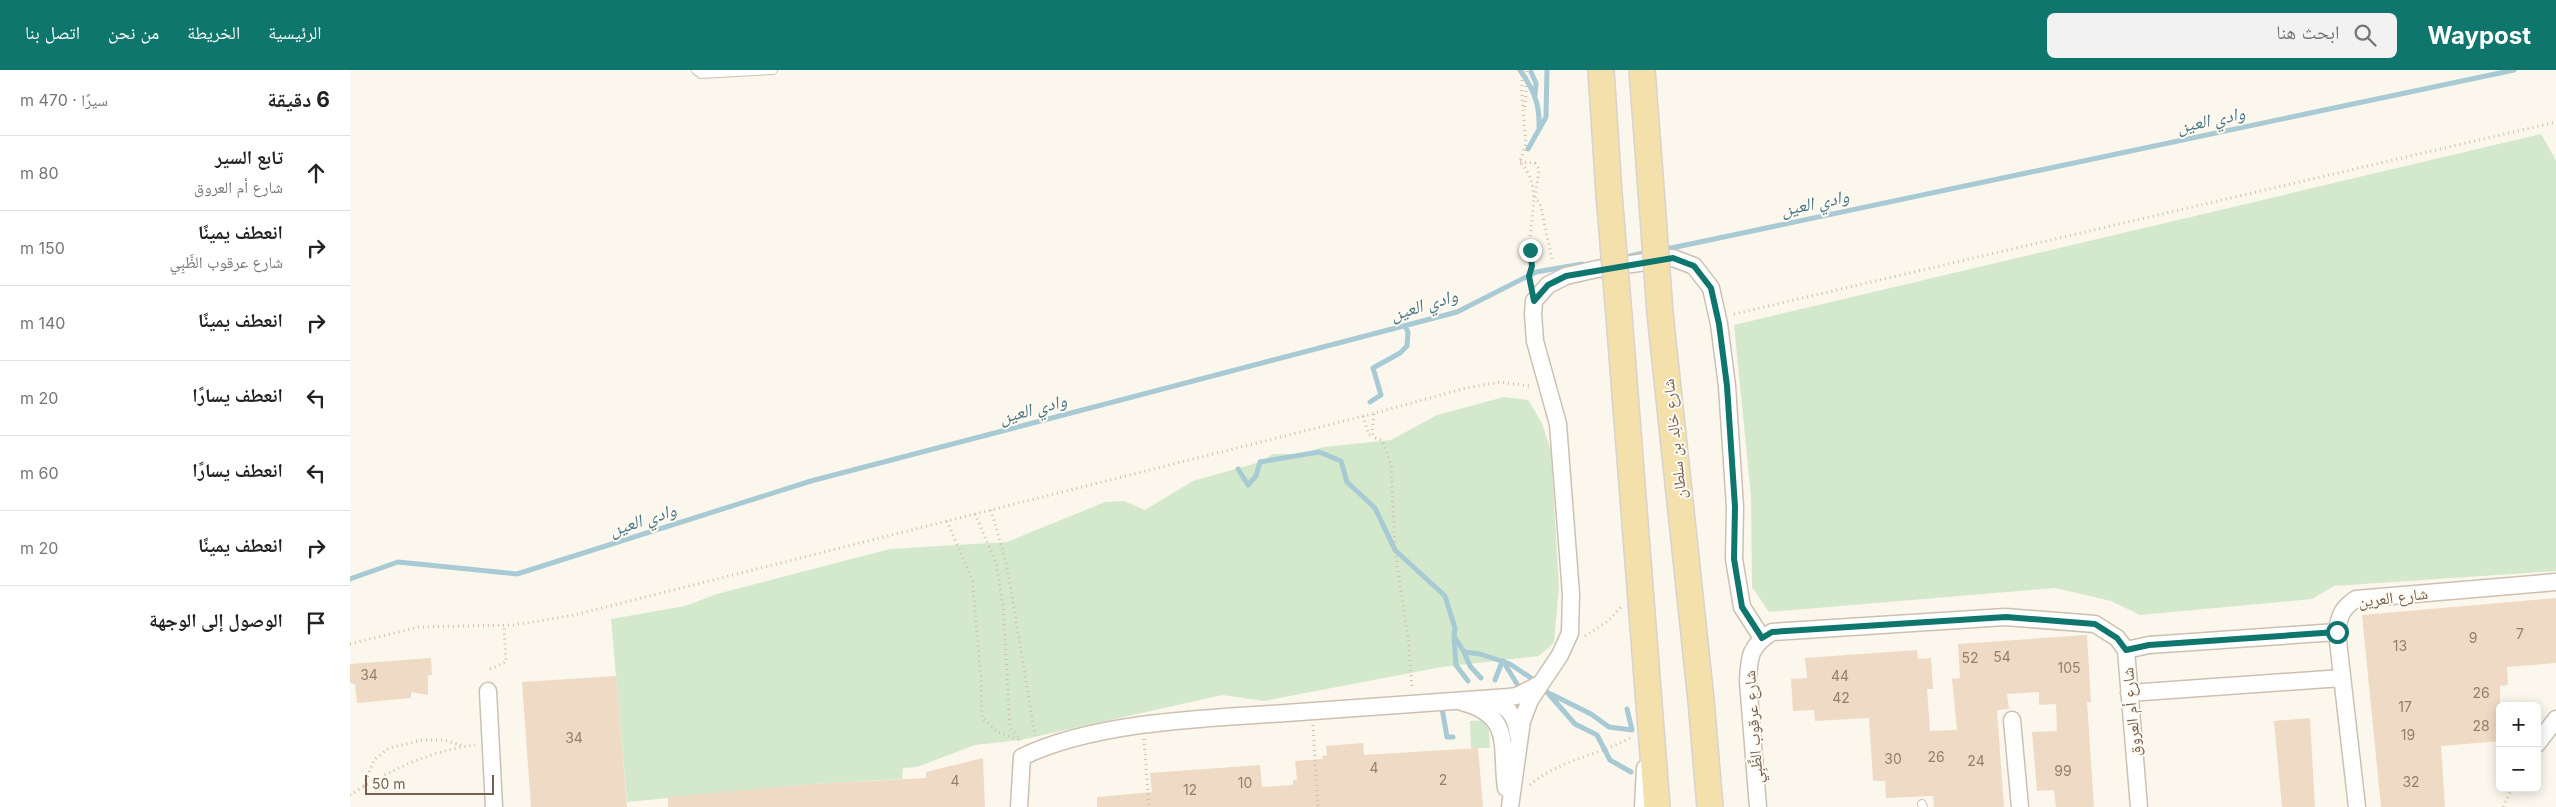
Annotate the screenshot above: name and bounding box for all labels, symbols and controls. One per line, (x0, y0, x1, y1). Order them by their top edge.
search box (2047, 13, 2397, 58)
text: ابحث هنا (2276, 21, 2339, 44)
icon: search (2351, 21, 2379, 49)
text: Waypost (2427, 21, 2531, 50)
text: اتصل بنا (25, 22, 80, 43)
text: من نحن (108, 22, 159, 43)
text: الخريطة (187, 22, 240, 43)
text: الرئيسية (268, 22, 322, 43)
text: 6 دقيقة (267, 87, 330, 112)
text: سيرًا · 470 m (20, 90, 108, 110)
water label: وادي العين (2175, 102, 2248, 141)
text: تابع السير (215, 146, 283, 169)
icon: ahead (302, 159, 330, 187)
text: 80 m (20, 163, 59, 183)
text: شارع أم العروق (194, 177, 283, 197)
water label: وادي العين (1779, 185, 1852, 224)
text: انعطف يمينًا (198, 221, 283, 244)
icon: right (302, 234, 330, 262)
text: 150 m (20, 238, 65, 258)
route end (1519, 239, 1542, 262)
text: شارع عرقوب الظَّبِي (170, 252, 283, 272)
water label: وادي العين (1388, 284, 1462, 329)
text: انعطف يمينًا (198, 309, 283, 332)
icon: right (302, 309, 330, 337)
text: 140 m (20, 313, 65, 333)
street label: شارع خالِد بن سلطان (1658, 378, 1691, 500)
text: انعطف يسارًا (192, 384, 283, 407)
icon: left (302, 384, 330, 412)
text: 20 m (20, 388, 58, 408)
water label: وادي العين (997, 389, 1071, 432)
text: انعطف يسارًا (192, 459, 283, 482)
icon: left (302, 459, 330, 487)
text: 60 m (20, 463, 59, 483)
water label: وادي العين (607, 499, 681, 545)
text: انعطف يمينًا (198, 534, 283, 557)
icon: right (302, 534, 330, 562)
text: 20 m (20, 538, 58, 558)
street label: شارع العرين (2357, 583, 2429, 612)
text: الوصول إلى الوجهة (149, 609, 283, 632)
icon: arrive (302, 609, 330, 637)
route start (2326, 621, 2349, 644)
house number: 7 (2516, 625, 2524, 642)
house number: 9 (2469, 629, 2477, 646)
house number: 13 (2393, 637, 2407, 654)
house number: 54 (1993, 648, 2011, 665)
house number: 52 (1961, 649, 1979, 666)
house number: 105 (2057, 659, 2081, 676)
house number: 34 (360, 666, 378, 683)
house number: 44 (1831, 667, 1849, 684)
street label: شارع أم العروق (2117, 667, 2146, 757)
street label: شارع عرقوب الظَّبِي (1739, 670, 1770, 784)
house number: 26 (2472, 684, 2490, 701)
house number: 42 (1832, 689, 1850, 706)
house number: 17 (2398, 698, 2412, 715)
map controls (2496, 702, 2541, 792)
button: + (2496, 702, 2541, 747)
house number: 28 (2472, 717, 2490, 734)
house number: 19 (2401, 726, 2415, 743)
house number: 34 (565, 729, 583, 746)
button: − (2496, 747, 2541, 792)
house number: 26 (1927, 748, 1945, 765)
house number: 30 (1884, 750, 1902, 767)
house number: 24 (1967, 752, 1985, 769)
house number: 4 (1369, 759, 1379, 776)
house number: 99 (2054, 762, 2072, 779)
house number: 2 (1439, 771, 1447, 788)
scale bar (365, 772, 494, 795)
house number: 4 (950, 772, 960, 789)
house number: 32 (2402, 773, 2420, 790)
house number: 10 (1238, 774, 1252, 791)
text: 50 m (372, 775, 406, 792)
house number: 12 (1183, 781, 1197, 798)

